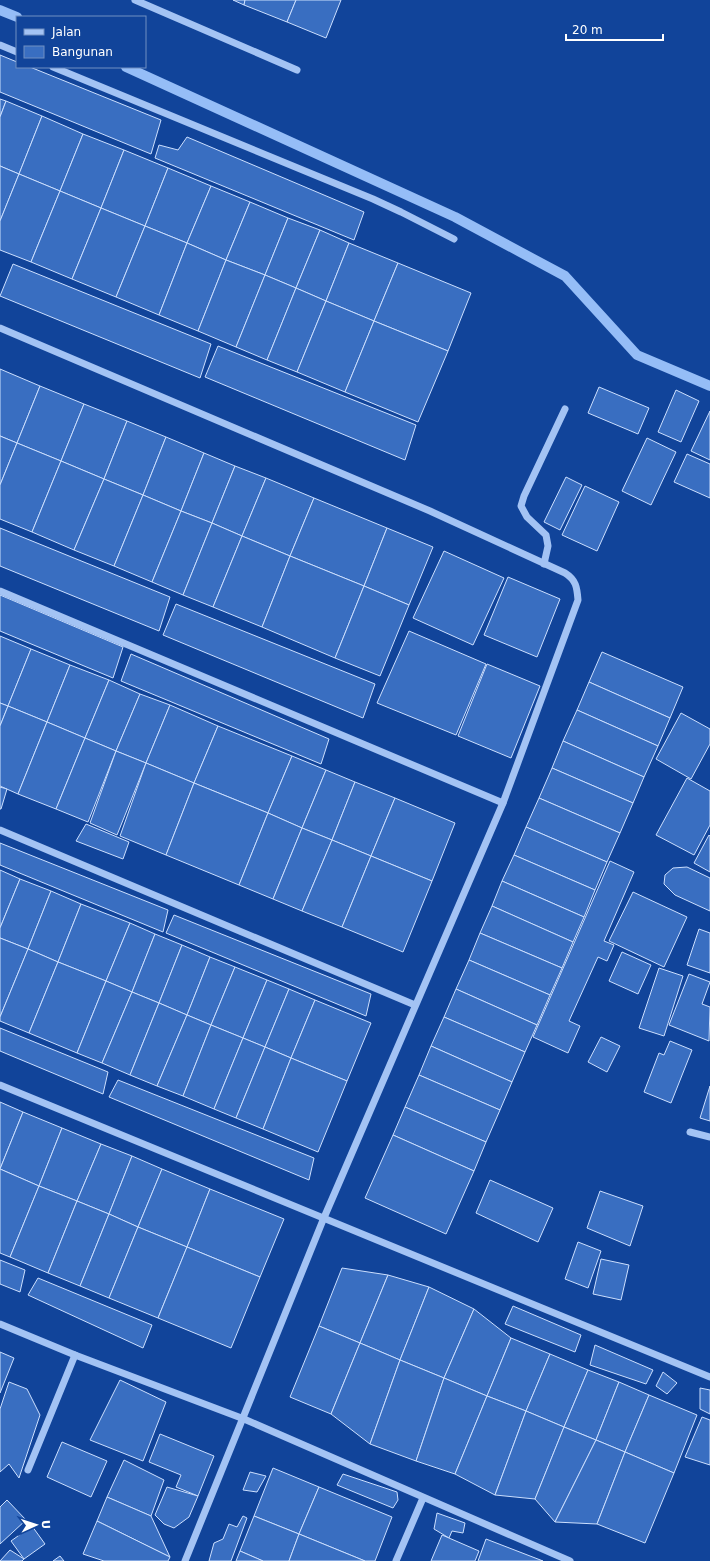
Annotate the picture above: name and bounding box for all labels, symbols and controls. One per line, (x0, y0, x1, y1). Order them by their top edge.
legend (16, 16, 146, 68)
scale bar (566, 16, 663, 42)
text: 20 m (572, 23, 603, 37)
text: Jalan (51, 25, 81, 39)
text: Bangunan (52, 45, 113, 59)
north arrow (16, 1505, 56, 1545)
text: U (39, 1520, 52, 1529)

